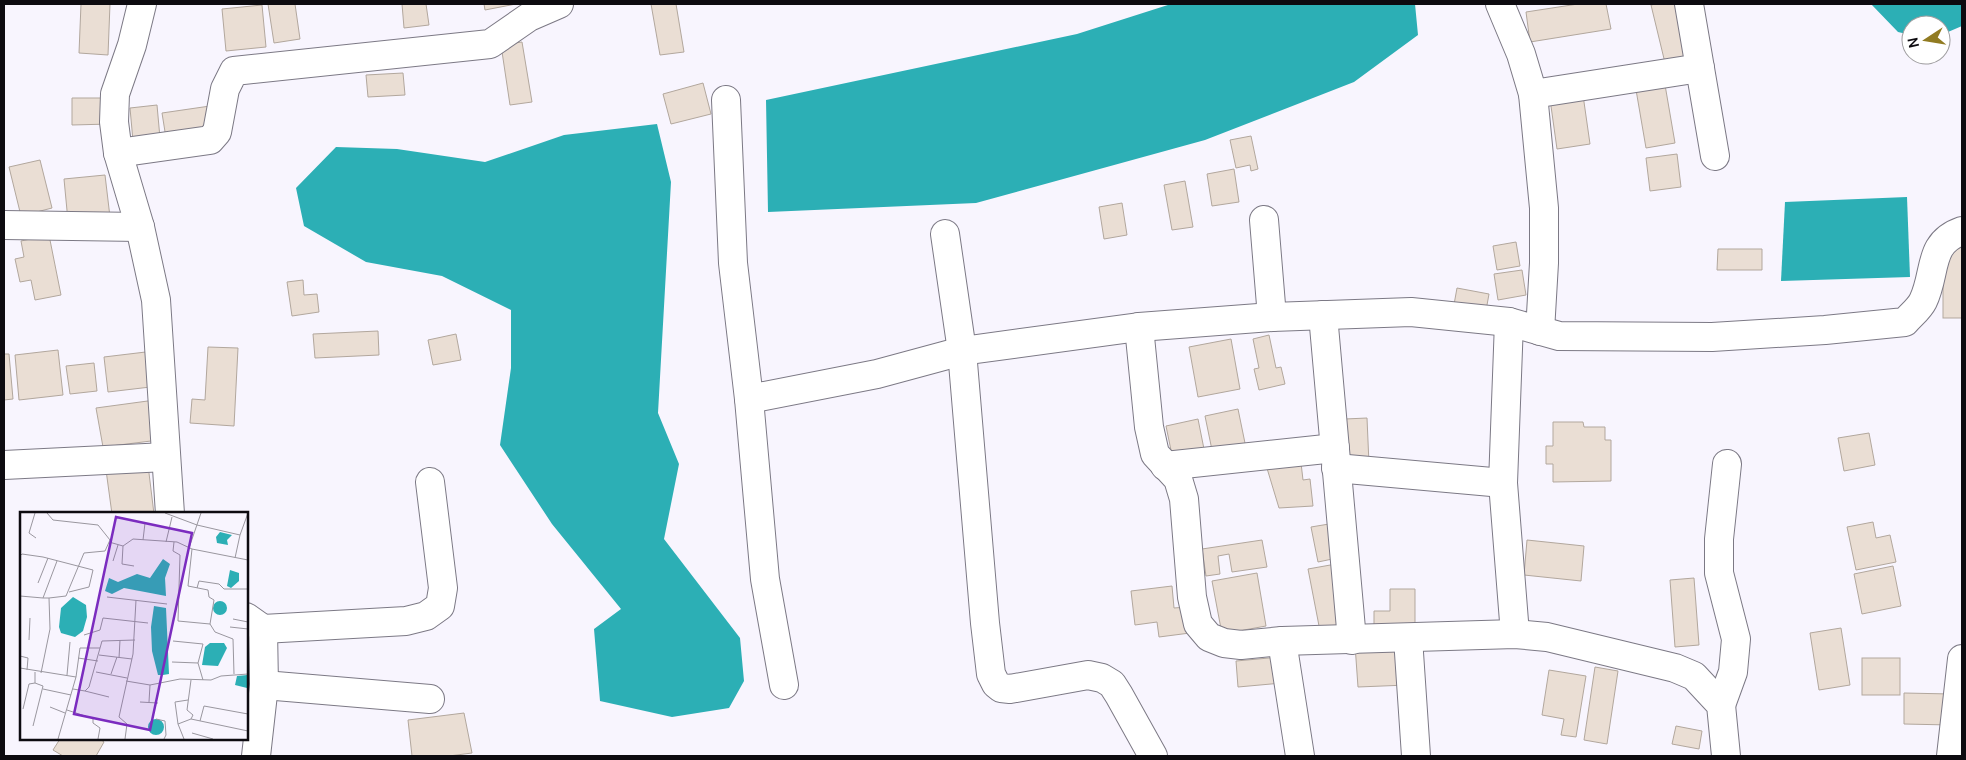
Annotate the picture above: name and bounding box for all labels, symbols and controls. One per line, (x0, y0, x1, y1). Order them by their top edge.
north arrow (1901, 15, 1951, 65)
text: N (1902, 36, 1923, 50)
inset map (20, 512, 248, 740)

